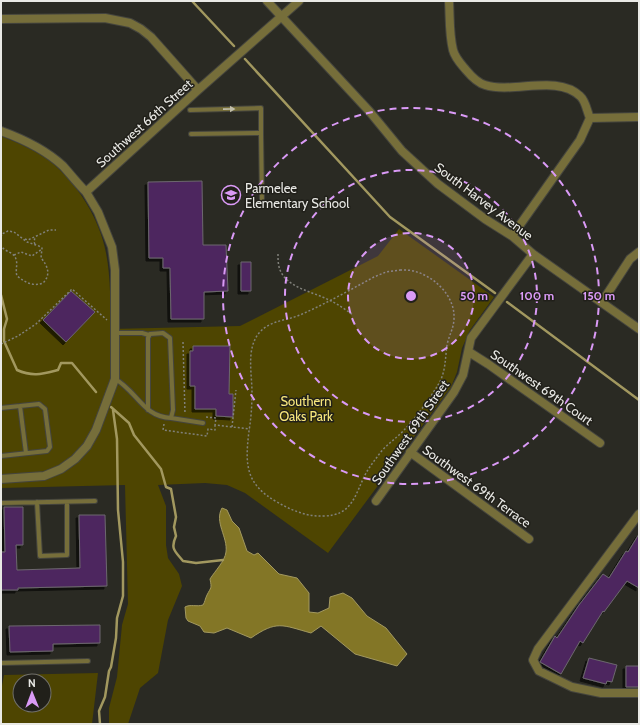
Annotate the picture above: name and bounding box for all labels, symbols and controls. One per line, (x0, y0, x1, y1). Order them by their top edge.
street label: Southwest 66th Street (93, 75, 196, 170)
one-way arrow (223, 106, 236, 112)
street label: South Harvey Avenue (432, 159, 537, 243)
place label: Parmelee Elementary School (245, 180, 349, 211)
school or university icon: Parmelee Elementary School (220, 184, 242, 206)
text: 50 m (460, 288, 488, 303)
text: 100 m (520, 288, 554, 303)
text: 150 m (583, 288, 615, 303)
centre of rings (404, 289, 418, 303)
street label: Southwest 69th Court (488, 346, 597, 429)
street label: Southwest 69th Street (368, 376, 452, 487)
park label: Southern Oaks Park (279, 393, 333, 424)
street label: Southwest 69th Terrace (420, 441, 535, 531)
north arrow (12, 673, 52, 713)
text: N (28, 676, 36, 690)

